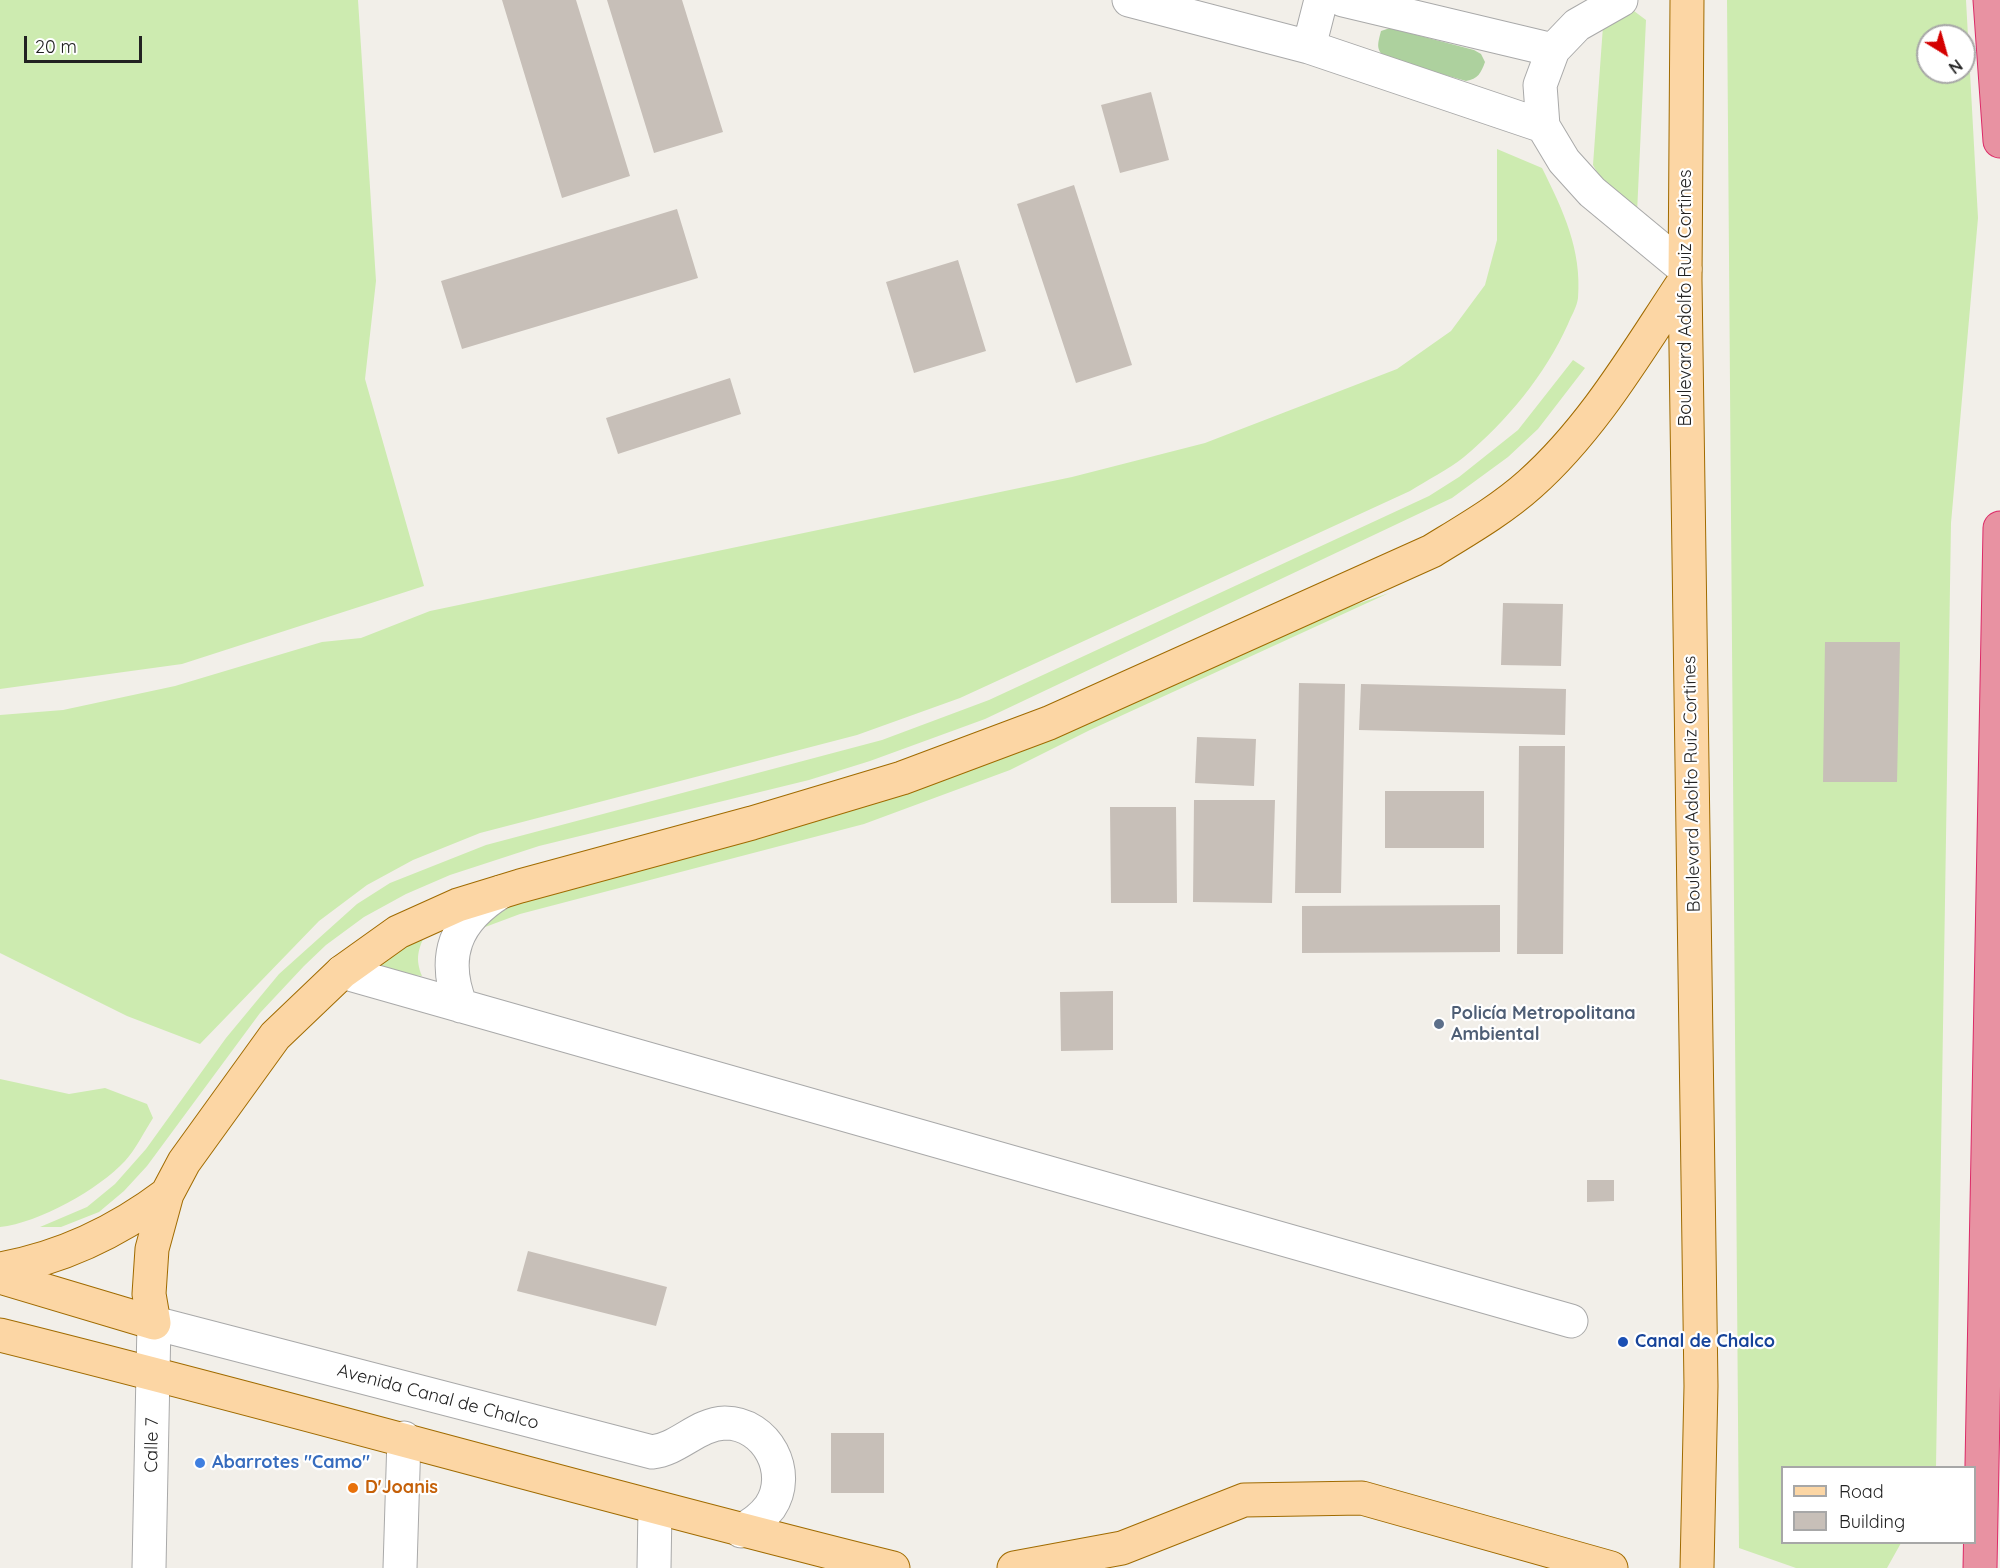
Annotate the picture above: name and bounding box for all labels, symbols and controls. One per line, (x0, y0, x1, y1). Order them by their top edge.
scale bar (27, 24, 146, 62)
north arrow (1916, 24, 1976, 84)
text: 20 m (35, 35, 77, 58)
text: N (1945, 55, 1966, 78)
street label: Boulevard Adolfo Ruiz Cortines (1675, 170, 1697, 426)
street label: Boulevard Adolfo Ruiz Cortines (1679, 655, 1705, 913)
place label: Policía Metropolitana Ambiental (1451, 1003, 1636, 1046)
marker: Policía Metropolitana Ambiental (1432, 1017, 1446, 1031)
place label: Canal de Chalco (1635, 1331, 1775, 1353)
marker: Canal de Chalco (1616, 1335, 1630, 1349)
street label: Avenida Canal de Chalco (335, 1360, 541, 1434)
street label: Calle 7 (141, 1417, 163, 1473)
place label: Abarrotes "Camo" (212, 1452, 370, 1474)
marker: Abarrotes "Camo" (193, 1456, 207, 1470)
legend (1781, 1466, 1976, 1544)
place label: D'Joanis (365, 1477, 438, 1499)
text: Road (1839, 1480, 1884, 1503)
marker: D'Joanis (346, 1481, 360, 1495)
text: Building (1839, 1510, 1905, 1533)

